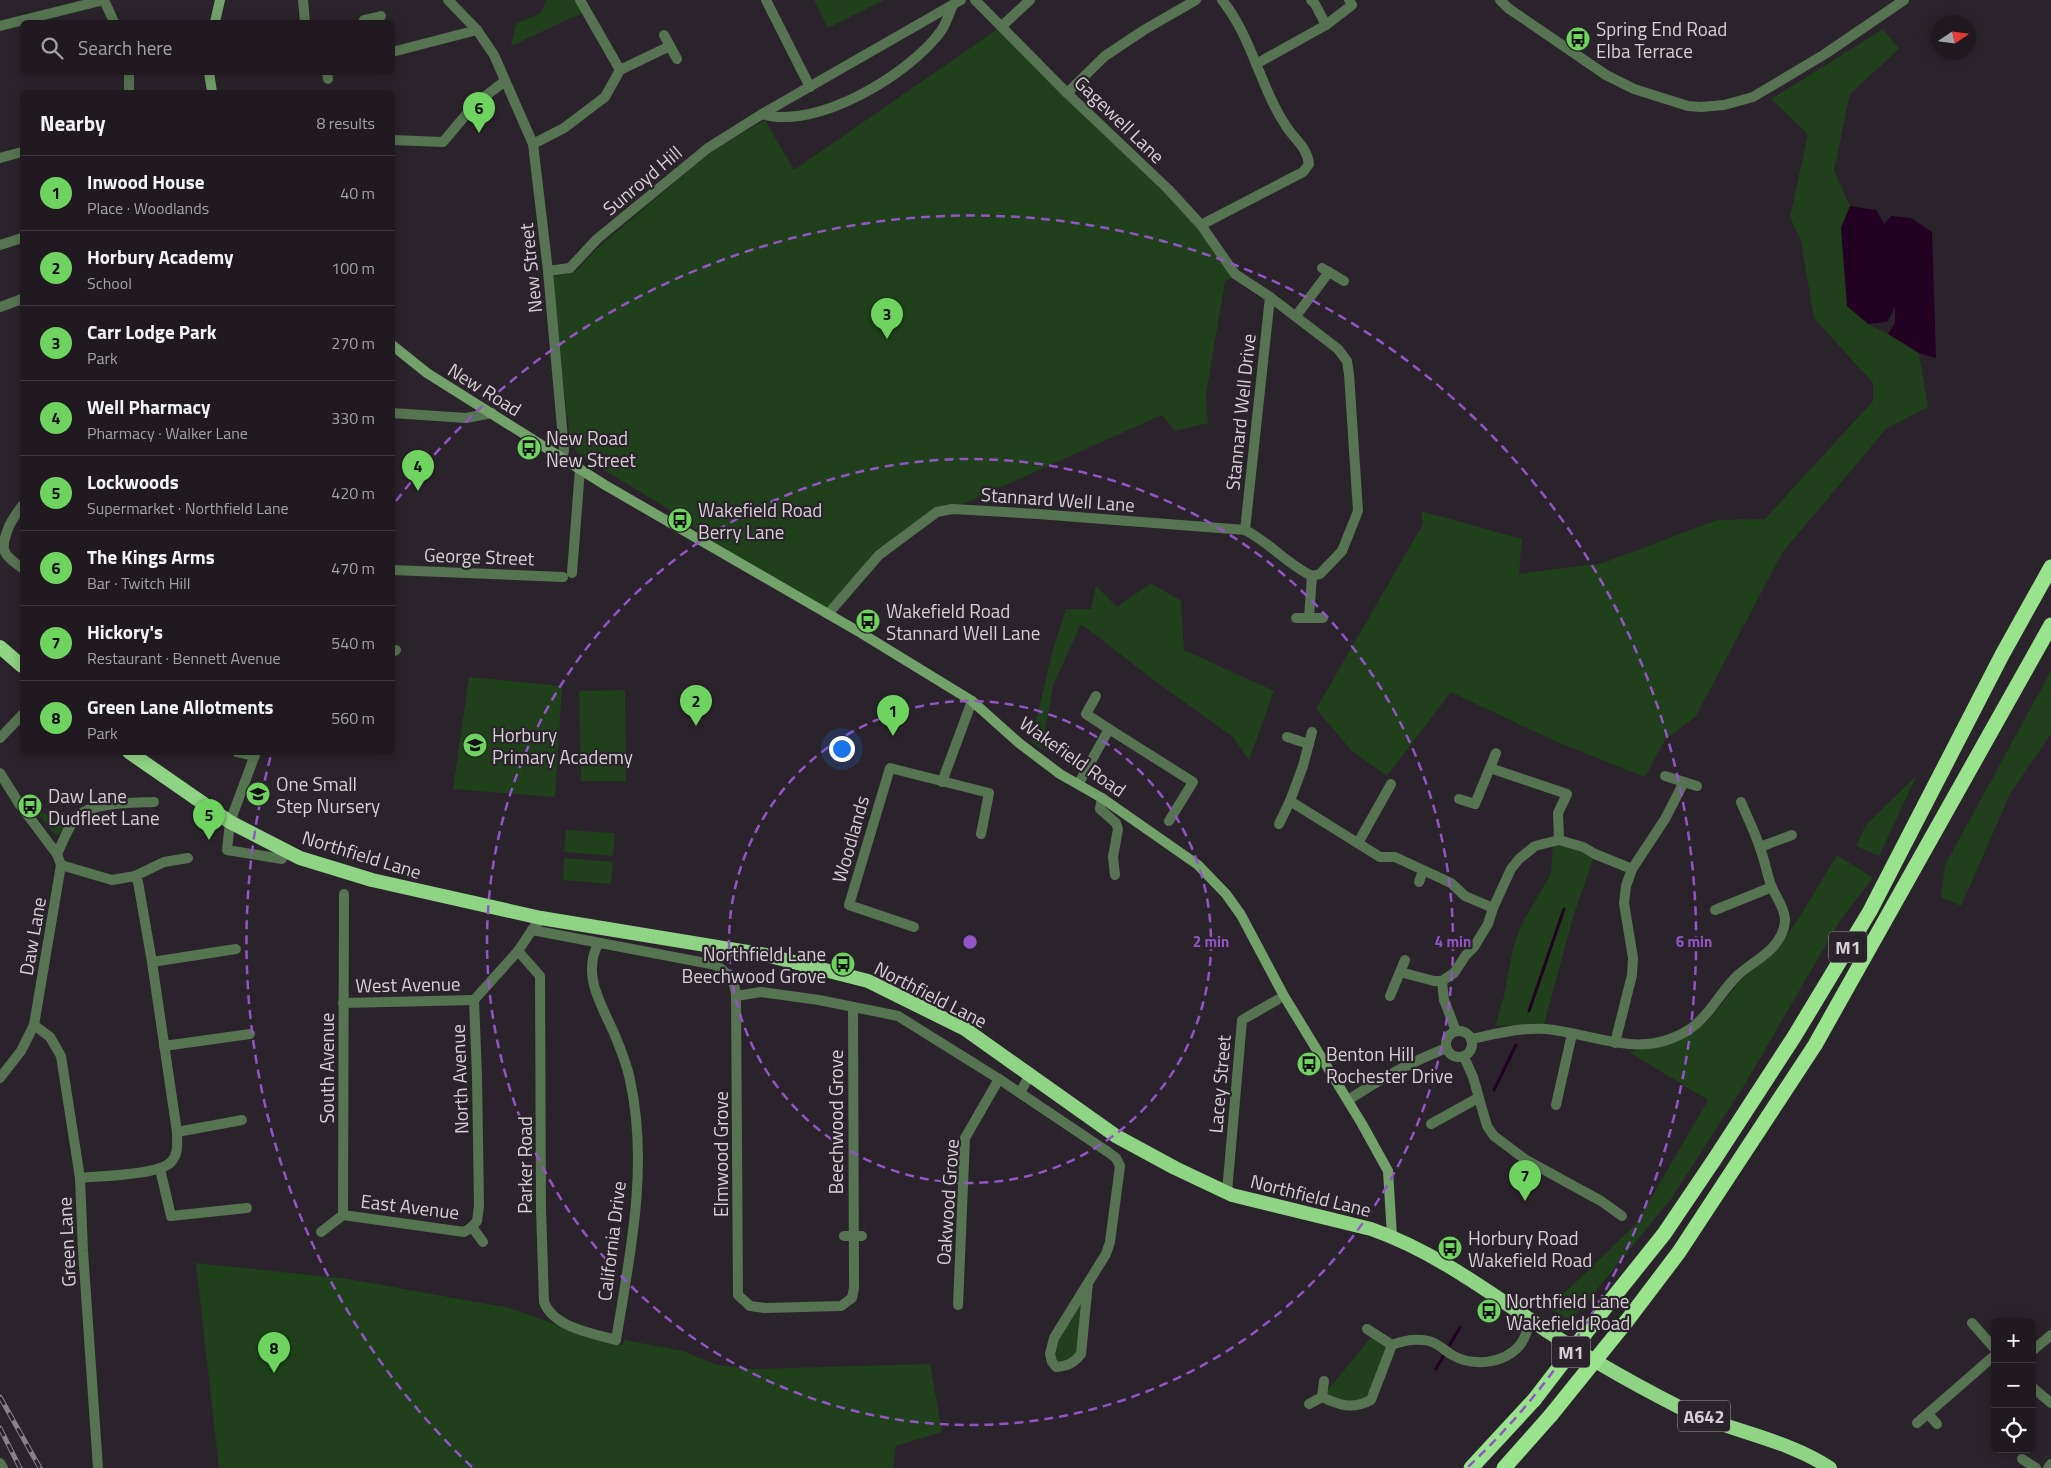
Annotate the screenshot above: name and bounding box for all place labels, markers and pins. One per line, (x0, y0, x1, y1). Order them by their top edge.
place label: Spring End Road Elba Terrace (1596, 14, 1727, 65)
bus stop icon: Spring End Road Elba Terrace (1565, 26, 1591, 52)
pin: 6 (463, 92, 495, 133)
pin: 3 (871, 298, 903, 339)
place label: New Road New Street (546, 423, 636, 474)
bus stop icon: New Road New Street (516, 435, 542, 461)
pin: 4 (402, 450, 434, 491)
place label: Wakefield Road Berry Lane (698, 495, 822, 546)
bus stop icon: Wakefield Road Berry Lane (667, 507, 693, 533)
place label: Wakefield Road Stannard Well Lane (886, 596, 1040, 647)
bus stop icon: Wakefield Road Stannard Well Lane (855, 608, 881, 634)
pin: 2 (680, 685, 712, 726)
pin: 1 (877, 695, 909, 736)
place label: Horbury Primary Academy (492, 720, 633, 771)
school or university icon: Horbury Primary Academy (462, 732, 488, 758)
place label: One Small Step Nursery (276, 769, 380, 820)
place label: Daw Lane Dudfleet Lane (48, 781, 159, 832)
school or university icon: One Small Step Nursery (245, 781, 271, 807)
bus stop icon: Daw Lane Dudfleet Lane (17, 793, 43, 819)
pin: 5 (193, 799, 225, 840)
centre of rings (961, 933, 979, 951)
place label: Northfield Lane Beechwood Grove (682, 939, 826, 990)
bus stop icon: Northfield Lane Beechwood Grove (830, 951, 856, 977)
place label: Benton Hill Rochester Drive (1326, 1039, 1453, 1090)
bus stop icon: Benton Hill Rochester Drive (1296, 1051, 1322, 1077)
pin: 7 (1509, 1160, 1541, 1201)
place label: Horbury Road Wakefield Road (1468, 1223, 1592, 1274)
bus stop icon: Horbury Road Wakefield Road (1437, 1235, 1463, 1261)
place label: Northfield Lane Wakefield Road (1506, 1286, 1630, 1337)
bus stop icon: Northfield Lane Wakefield Road (1476, 1298, 1502, 1324)
pin: 8 (258, 1332, 290, 1373)

